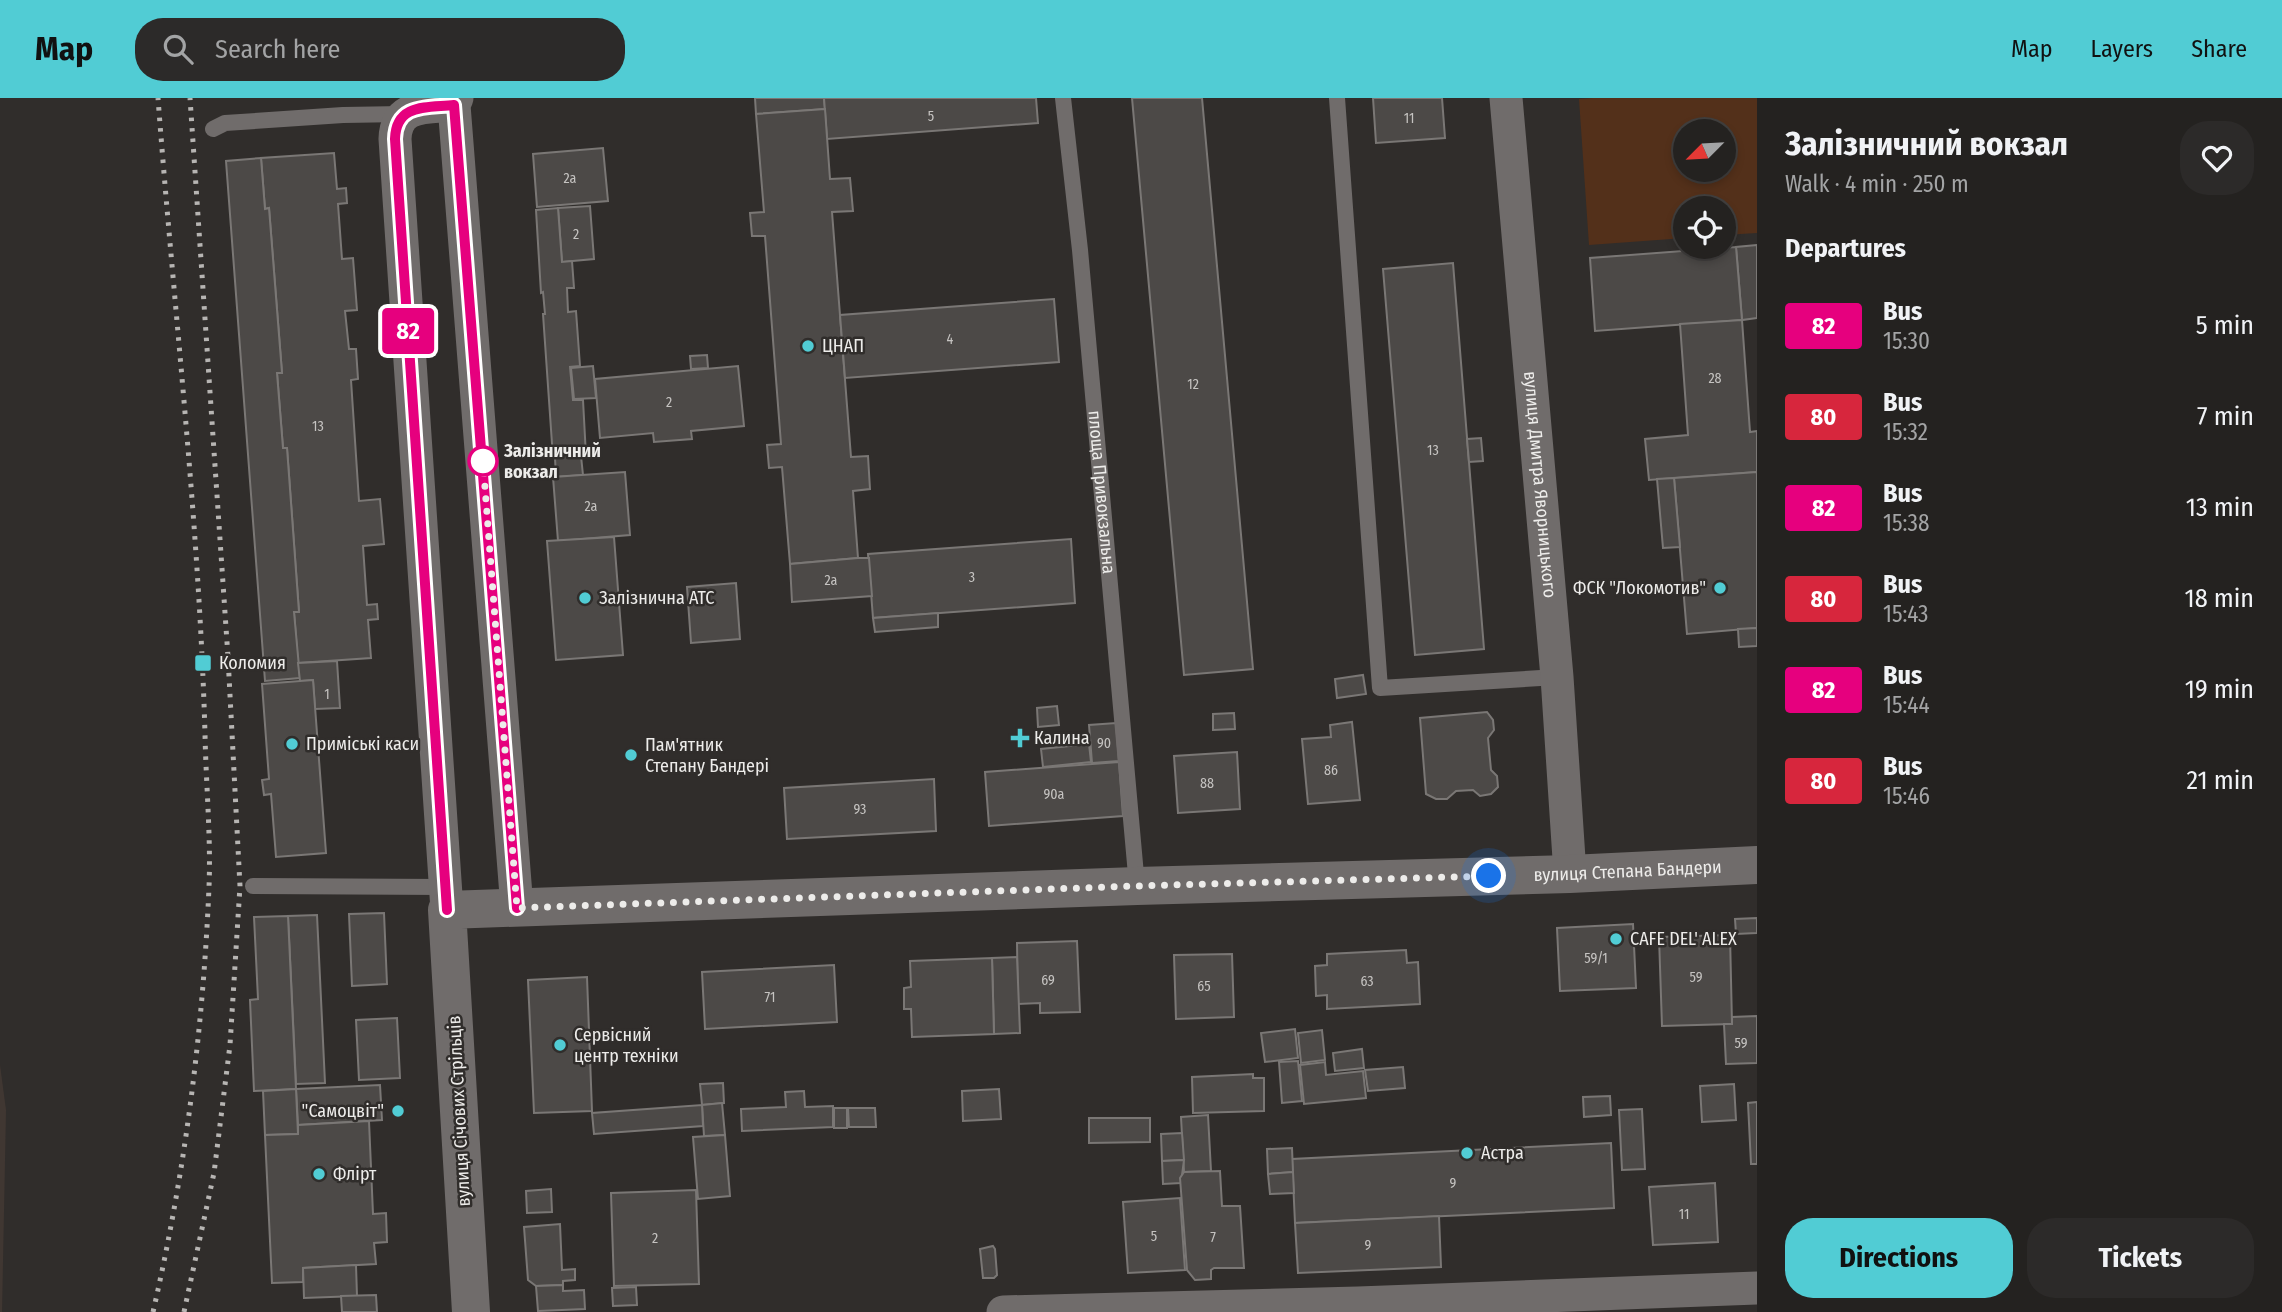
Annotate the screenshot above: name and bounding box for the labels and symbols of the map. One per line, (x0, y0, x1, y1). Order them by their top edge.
house number: 5 (928, 108, 934, 125)
house number: 11 (1404, 110, 1414, 127)
north arrow (1673, 119, 1736, 182)
house number: 2а (564, 170, 577, 187)
house number: 2 (573, 226, 579, 243)
line badge: 82 (376, 308, 440, 354)
house number: 4 (947, 331, 954, 348)
place label: ЦНАП (822, 335, 864, 357)
marker: ЦНАП (800, 338, 816, 354)
street label: вулиця Дмитра Яворницького (1519, 370, 1561, 599)
house number: 28 (1708, 370, 1722, 387)
house number: 12 (1187, 376, 1199, 393)
house number: 2 (666, 394, 672, 411)
street label: площа Привокзальна (1083, 409, 1120, 575)
house number: 13 (312, 418, 324, 435)
place label: Залізничний вокзал (503, 440, 601, 483)
house number: 13 (1427, 442, 1439, 459)
marker: Залізничний вокзал (468, 446, 498, 476)
house number: 2а (585, 498, 598, 515)
house number: 3 (969, 569, 975, 586)
house number: 2а (825, 572, 838, 589)
place label: ФСК "Локомотив" (1573, 577, 1706, 599)
marker: ФСК "Локомотив" (1712, 580, 1728, 596)
place label: Залізнична АТС (599, 587, 714, 609)
marker: Залізнична АТС (577, 590, 593, 606)
place label: Коломия (219, 652, 286, 674)
marker: Коломия (193, 653, 213, 673)
house number: 1 (324, 686, 330, 703)
place label: Калина (1034, 727, 1090, 749)
marker: Калина (1012, 730, 1028, 746)
place label: Приміські каси (306, 733, 419, 755)
place label: Пам'ятник Степану Бандері (645, 734, 769, 777)
house number: 90 (1097, 735, 1111, 752)
marker: Приміські каси (284, 736, 300, 752)
marker: Пам'ятник Степану Бандері (623, 747, 639, 763)
house number: 86 (1324, 762, 1338, 779)
house number: 88 (1200, 775, 1214, 792)
house number: 90а (1044, 786, 1065, 803)
house number: 93 (854, 801, 866, 818)
street label: вулиця Степана Бандери (1533, 856, 1722, 886)
your location (1471, 858, 1506, 893)
place label: CAFE DEL' ALEX (1630, 928, 1737, 950)
marker: CAFE DEL' ALEX (1608, 931, 1624, 947)
house number: 59/1 (1584, 950, 1608, 967)
house number: 59 (1689, 969, 1703, 986)
house number: 69 (1041, 972, 1055, 989)
house number: 63 (1360, 973, 1374, 990)
house number: 65 (1197, 978, 1211, 995)
house number: 71 (765, 989, 775, 1006)
street label: вулиця Січових Стрільців (443, 1015, 475, 1207)
place label: Сервісний центр техніки (574, 1024, 679, 1067)
house number: 59 (1734, 1035, 1748, 1052)
marker: Сервісний центр техніки (552, 1037, 568, 1053)
place label: "Самоцвіт" (302, 1100, 384, 1122)
marker: "Самоцвіт" (390, 1103, 406, 1119)
place label: Астра (1481, 1142, 1524, 1164)
marker: Астра (1459, 1145, 1475, 1161)
place label: Флірт (333, 1163, 377, 1185)
marker: Флірт (311, 1166, 327, 1182)
house number: 9 (1450, 1175, 1457, 1192)
house number: 11 (1679, 1206, 1689, 1223)
house number: 5 (1151, 1228, 1157, 1245)
house number: 7 (1210, 1229, 1216, 1246)
house number: 2 (652, 1230, 658, 1247)
house number: 9 (1365, 1237, 1372, 1254)

